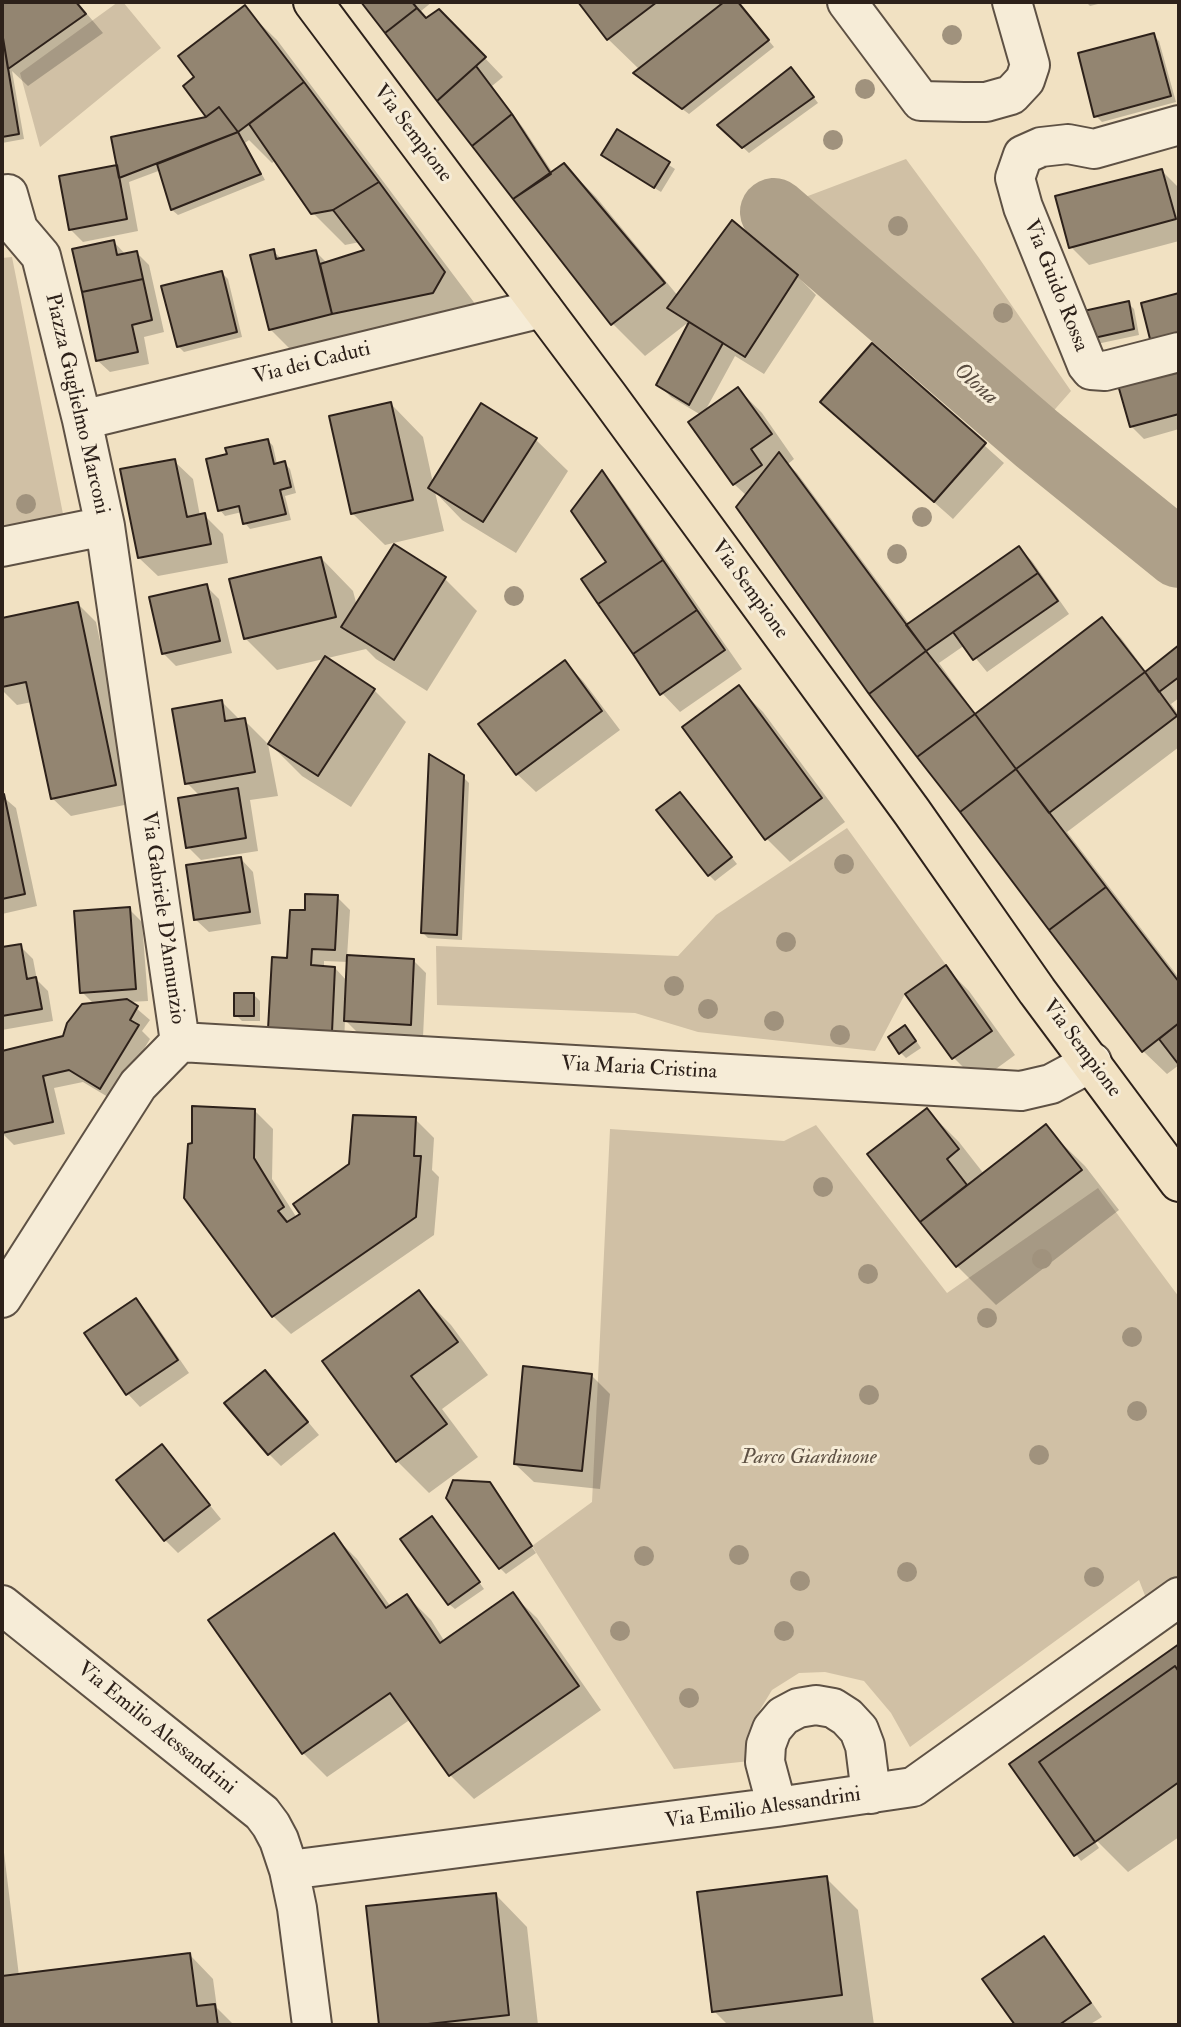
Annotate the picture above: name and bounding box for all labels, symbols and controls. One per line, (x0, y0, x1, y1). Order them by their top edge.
street label: Via Sempione (367, 80, 457, 188)
street label: Via Guido Rossa (1017, 216, 1093, 356)
street label: Piazza Guglielmo Marconi (38, 291, 114, 517)
street label: Via dei Caduti (251, 337, 373, 391)
water label: Olona (947, 358, 1003, 412)
street label: Via Sempione (705, 536, 793, 644)
street label: Via Gabriele D'Annunzio (135, 810, 189, 1026)
street label: Via Sempione (1036, 995, 1126, 1103)
street label: Via Maria Cristina (560, 1052, 718, 1086)
park label: Parco Giardinone (741, 1445, 877, 1471)
street label: Via Emilio Alessandrini (71, 1657, 241, 1801)
street label: Via Emilio Alessandrini (664, 1783, 862, 1835)

